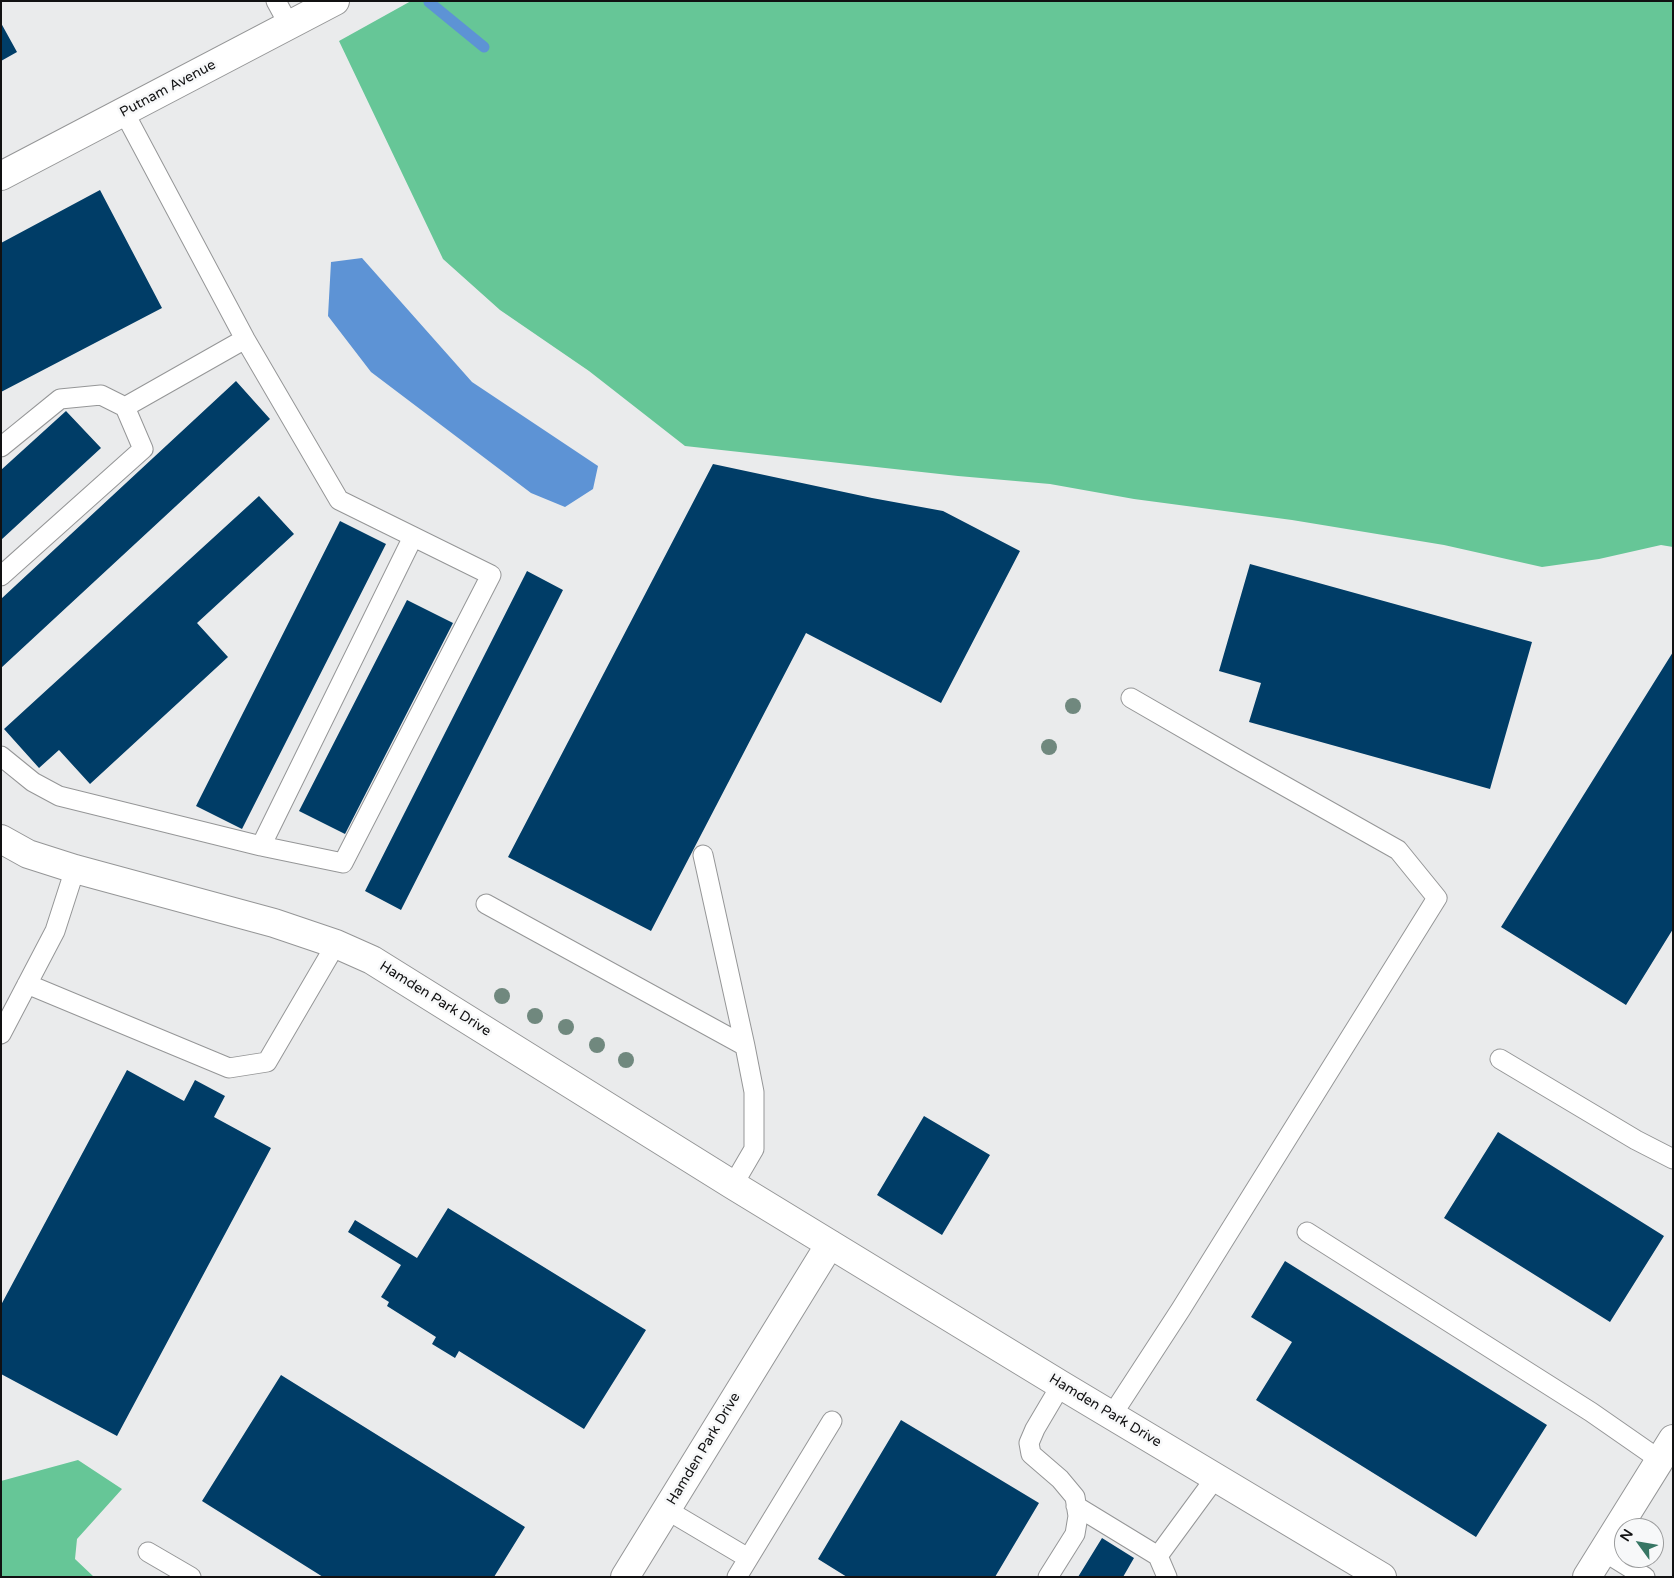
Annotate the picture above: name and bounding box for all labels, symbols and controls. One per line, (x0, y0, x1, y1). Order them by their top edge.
street label: Putnam Avenue (117, 57, 219, 121)
street label: Hamden Park Drive (376, 958, 494, 1040)
street label: Hamden Park Drive (1046, 1371, 1164, 1451)
street label: Hamden Park Drive (664, 1390, 744, 1508)
north arrow (1614, 1518, 1664, 1568)
text: N (1617, 1526, 1637, 1545)

